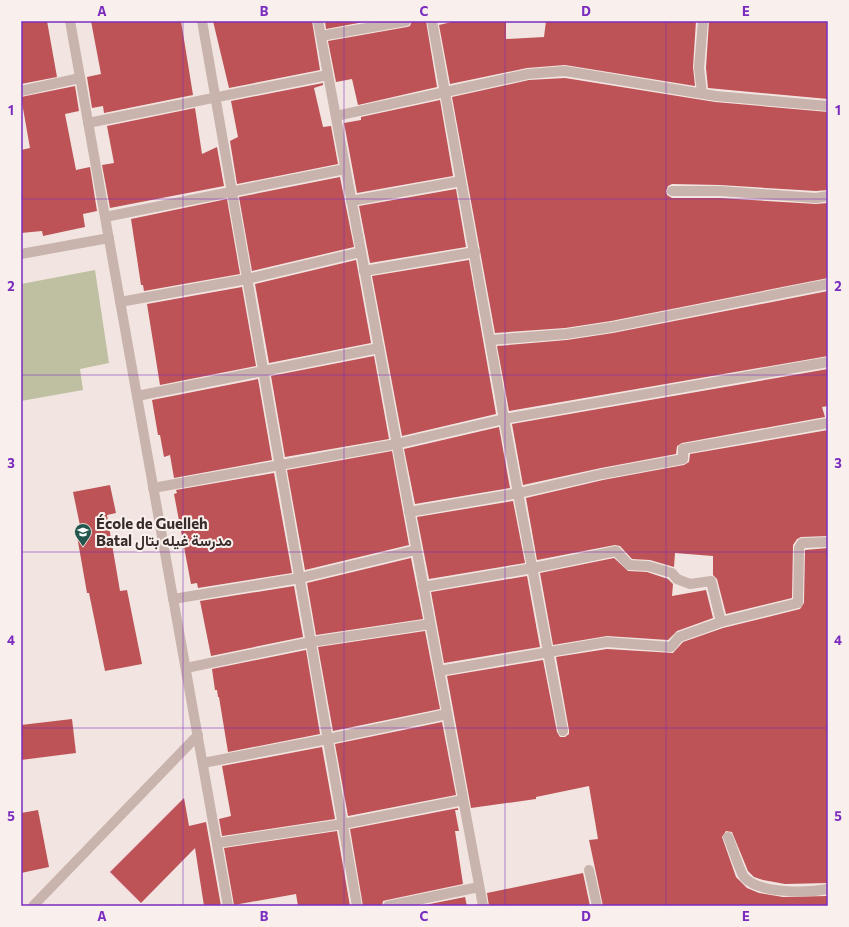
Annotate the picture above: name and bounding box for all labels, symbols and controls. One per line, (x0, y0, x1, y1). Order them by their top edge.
text: A (97, 3, 107, 19)
text: B (260, 3, 269, 19)
text: C (420, 3, 429, 19)
text: D (581, 3, 591, 19)
text: E (742, 3, 750, 19)
text: 1 (8, 102, 14, 118)
text: 1 (835, 102, 841, 118)
text: 2 (7, 278, 15, 294)
text: 2 (834, 278, 842, 294)
text: 3 (7, 455, 15, 471)
text: 3 (834, 455, 842, 471)
place label: École de Guelleh Batal مدرسة غيله بتال (96, 514, 232, 550)
school or university icon: École de Guelleh Batal مدرسة غيله بتال (73, 522, 93, 547)
text: 4 (7, 632, 15, 648)
text: 4 (834, 632, 842, 648)
text: 5 (7, 808, 15, 824)
text: 5 (834, 808, 842, 824)
text: A (97, 908, 107, 924)
text: B (260, 908, 269, 924)
text: C (420, 908, 429, 924)
text: D (581, 908, 591, 924)
text: E (742, 908, 750, 924)

